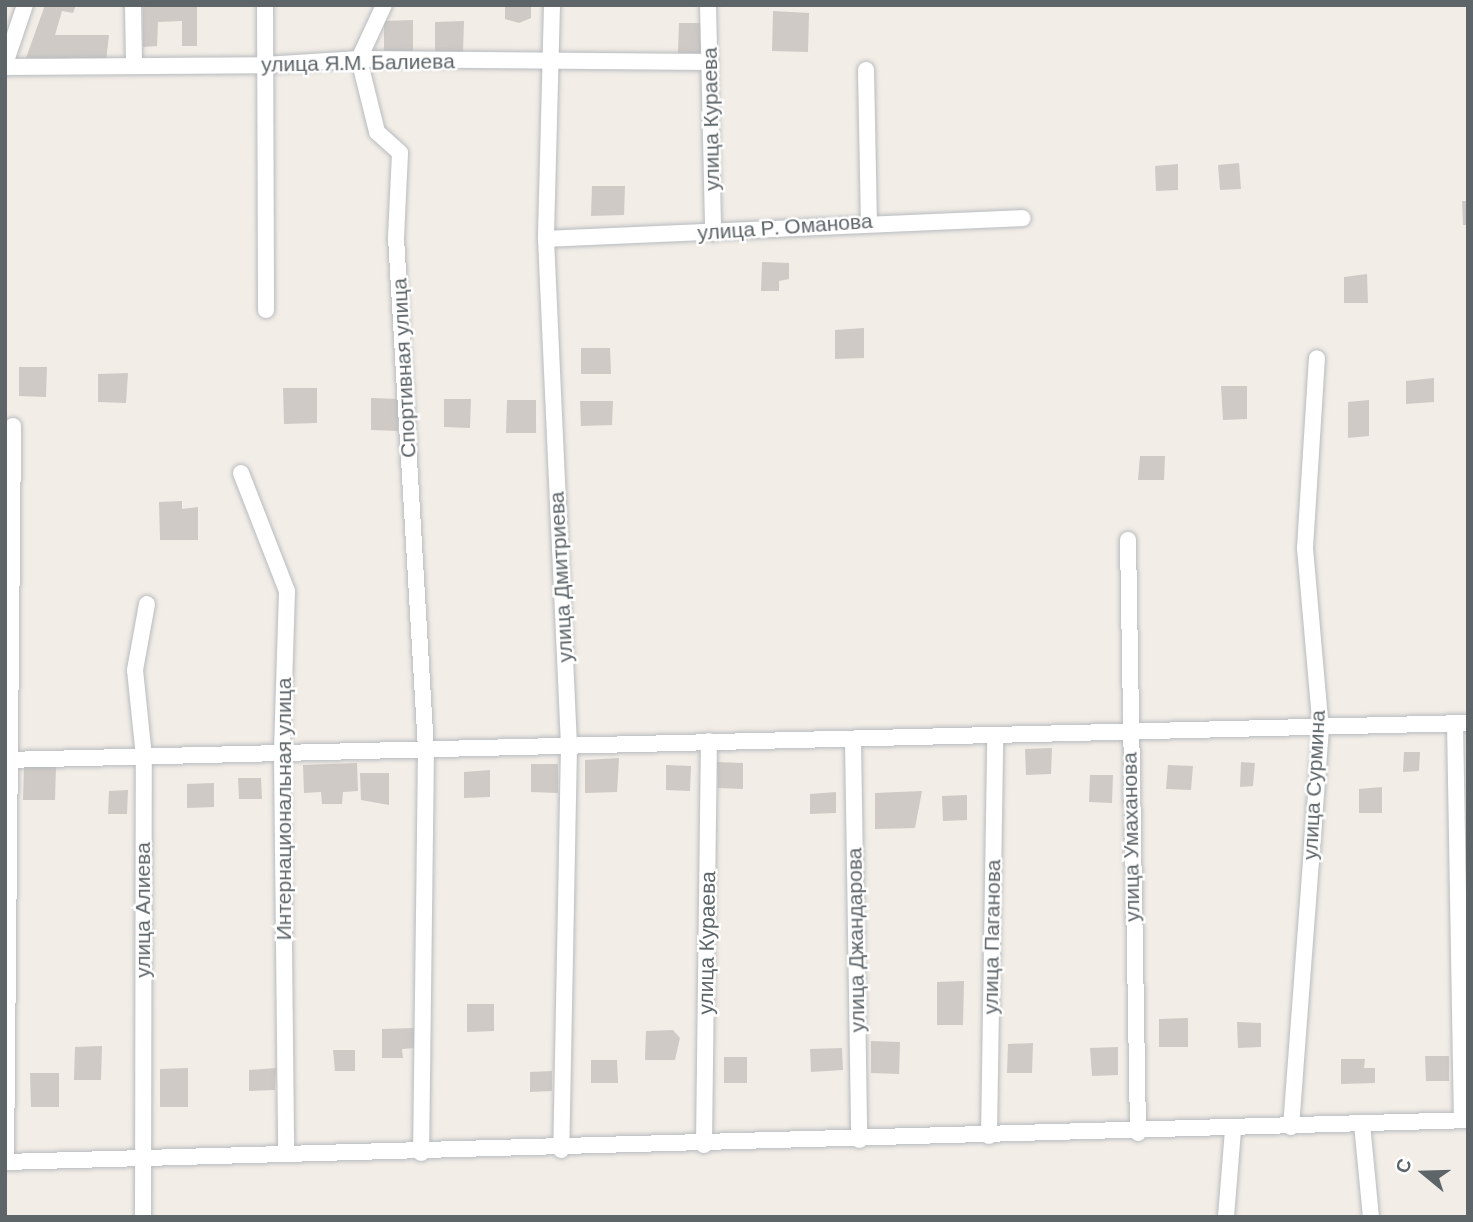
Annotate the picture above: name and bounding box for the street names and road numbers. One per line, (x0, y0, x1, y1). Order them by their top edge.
street label: улица Кураева (697, 47, 725, 191)
street label: улица Я.М. Балиева (261, 49, 455, 77)
street label: улица Р. Оманова (697, 208, 873, 246)
street label: Спортивная улица (387, 278, 421, 458)
street label: улица Дмитриева (544, 491, 578, 663)
street label: Интернациональная улица (271, 678, 297, 940)
street label: улица Сурмина (1297, 710, 1331, 860)
street label: улица Умаханова (1117, 752, 1145, 922)
street label: улица Алиева (130, 842, 156, 978)
street label: улица Джандарова (842, 847, 870, 1033)
street label: улица Паганова (978, 859, 1006, 1015)
street label: улица Кураева (693, 871, 721, 1015)

